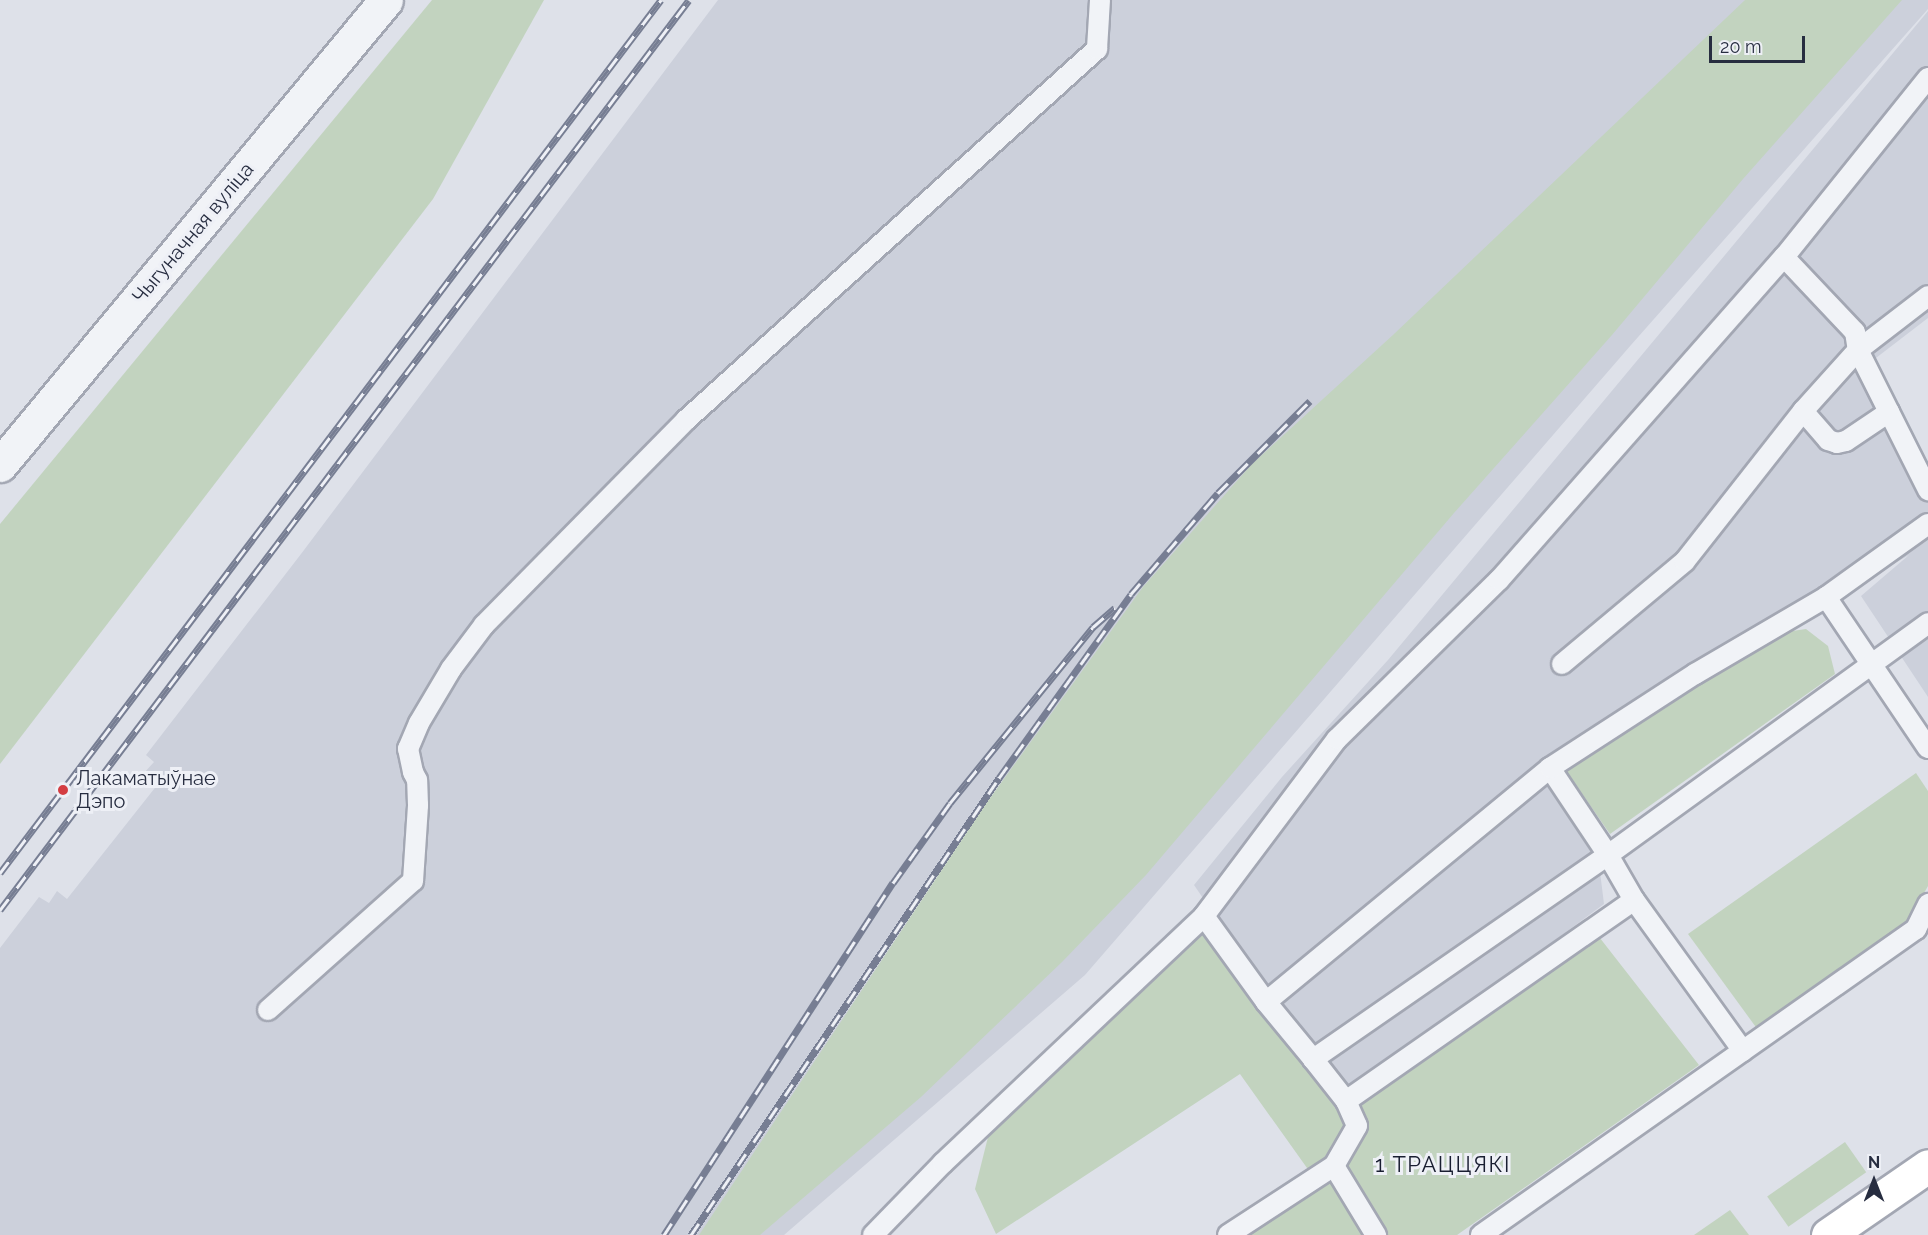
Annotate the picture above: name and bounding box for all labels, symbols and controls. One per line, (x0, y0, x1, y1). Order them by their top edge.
scale bar (1712, 24, 1808, 62)
text: 20 m (1720, 36, 1762, 57)
street label: Чыгуначная вуліца (127, 158, 259, 308)
place label: Лакаматыўнае Дэпо (76, 766, 216, 813)
marker: Лакаматыўнае Дэпо (54, 781, 72, 799)
north arrow (1844, 1151, 1904, 1211)
district label: 1 ТРАЦЦЯКІ (1375, 1152, 1511, 1178)
text: N (1868, 1153, 1880, 1172)

